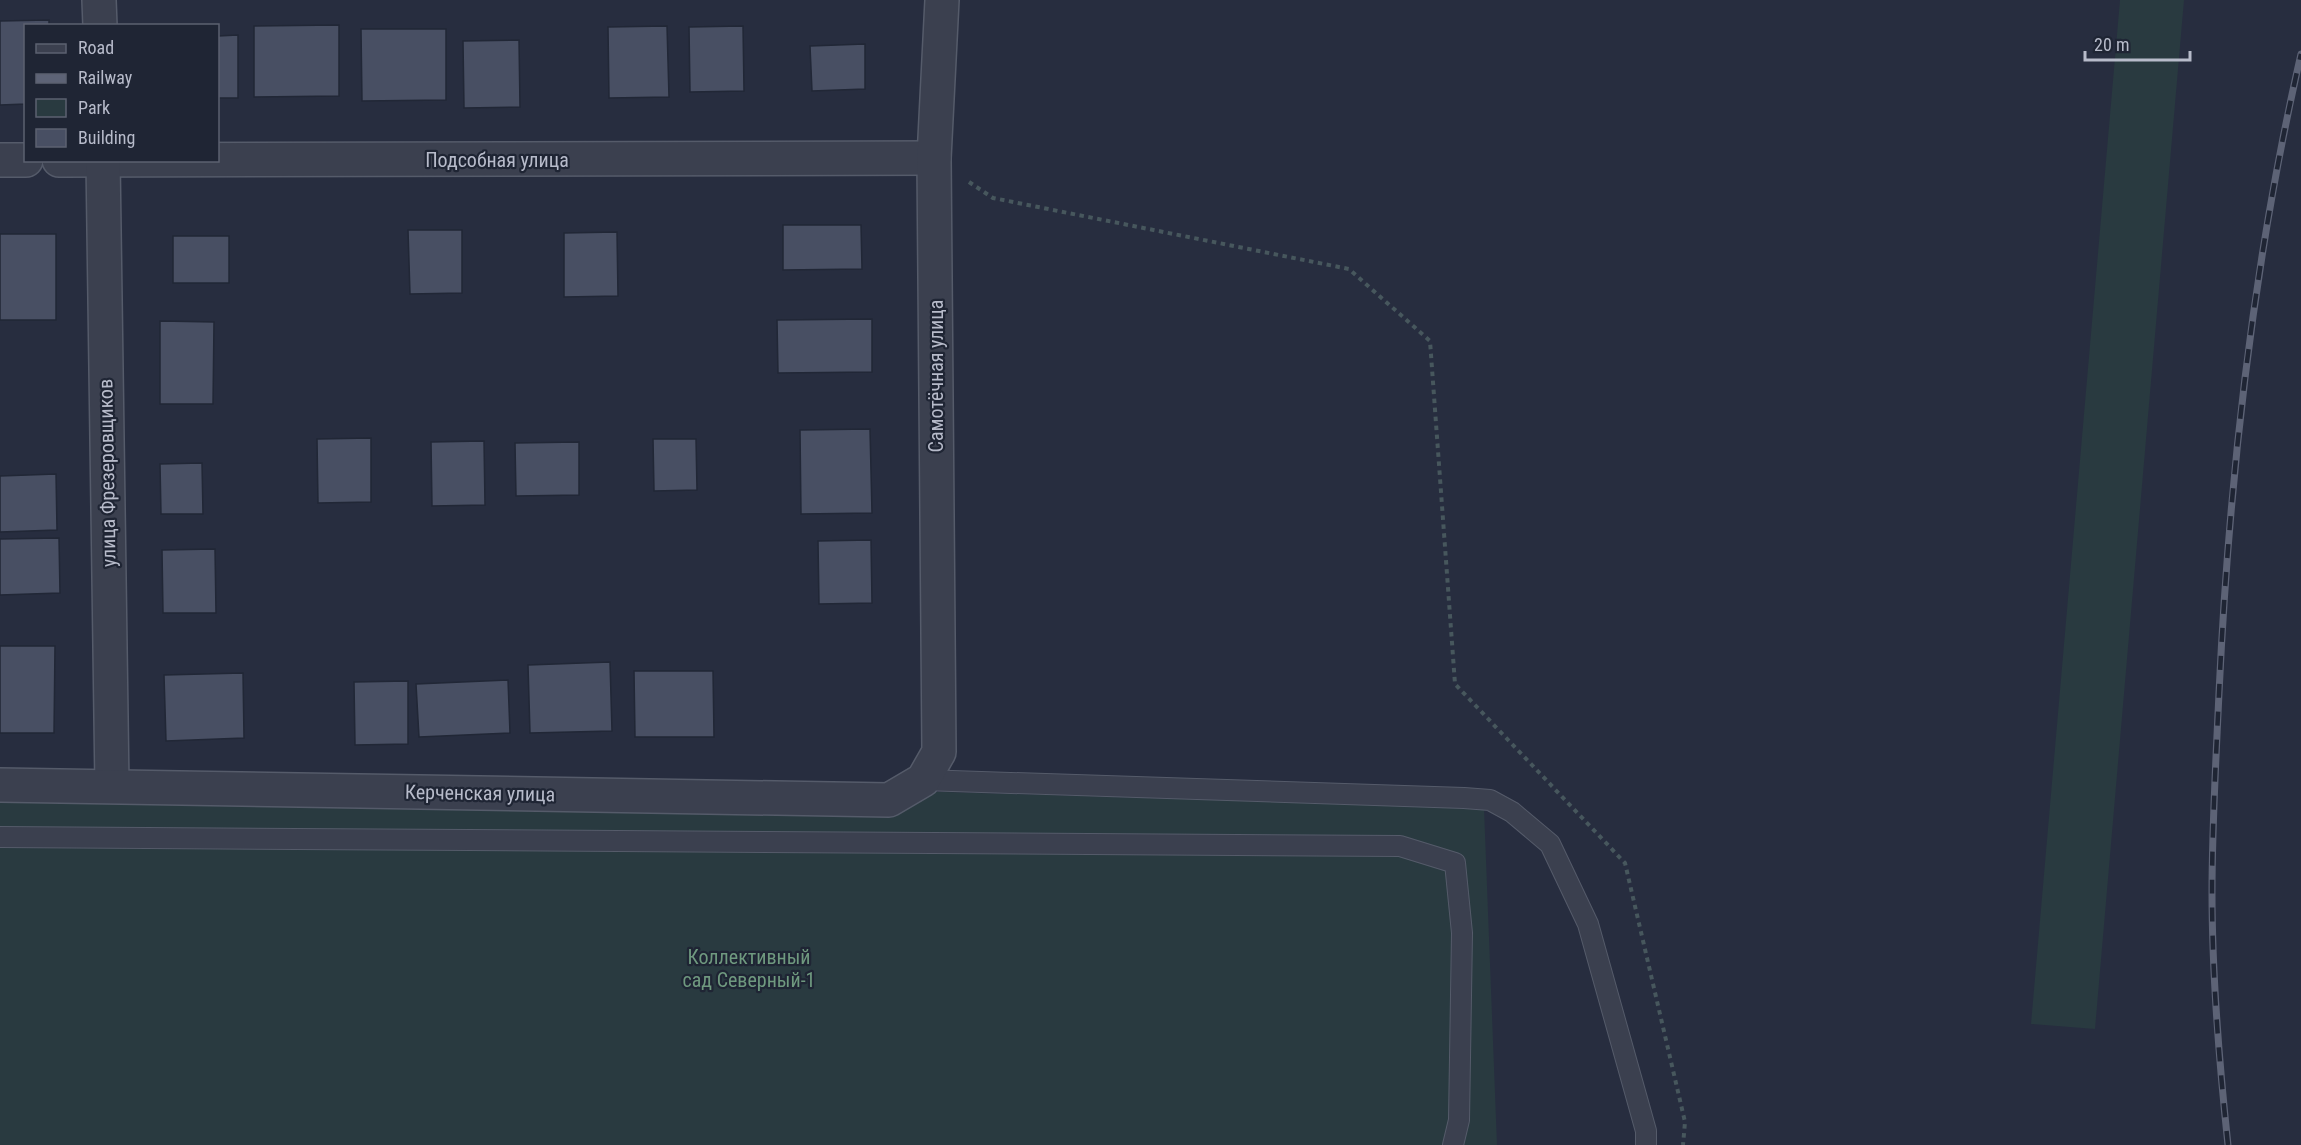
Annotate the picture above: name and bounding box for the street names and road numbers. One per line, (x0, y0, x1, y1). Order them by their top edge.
street label: Подсобная улица (425, 148, 569, 172)
street label: Самотёчная улица (924, 300, 948, 452)
street label: улица Фрезеровщиков (93, 379, 121, 567)
street label: Керченская улица (405, 780, 555, 806)

